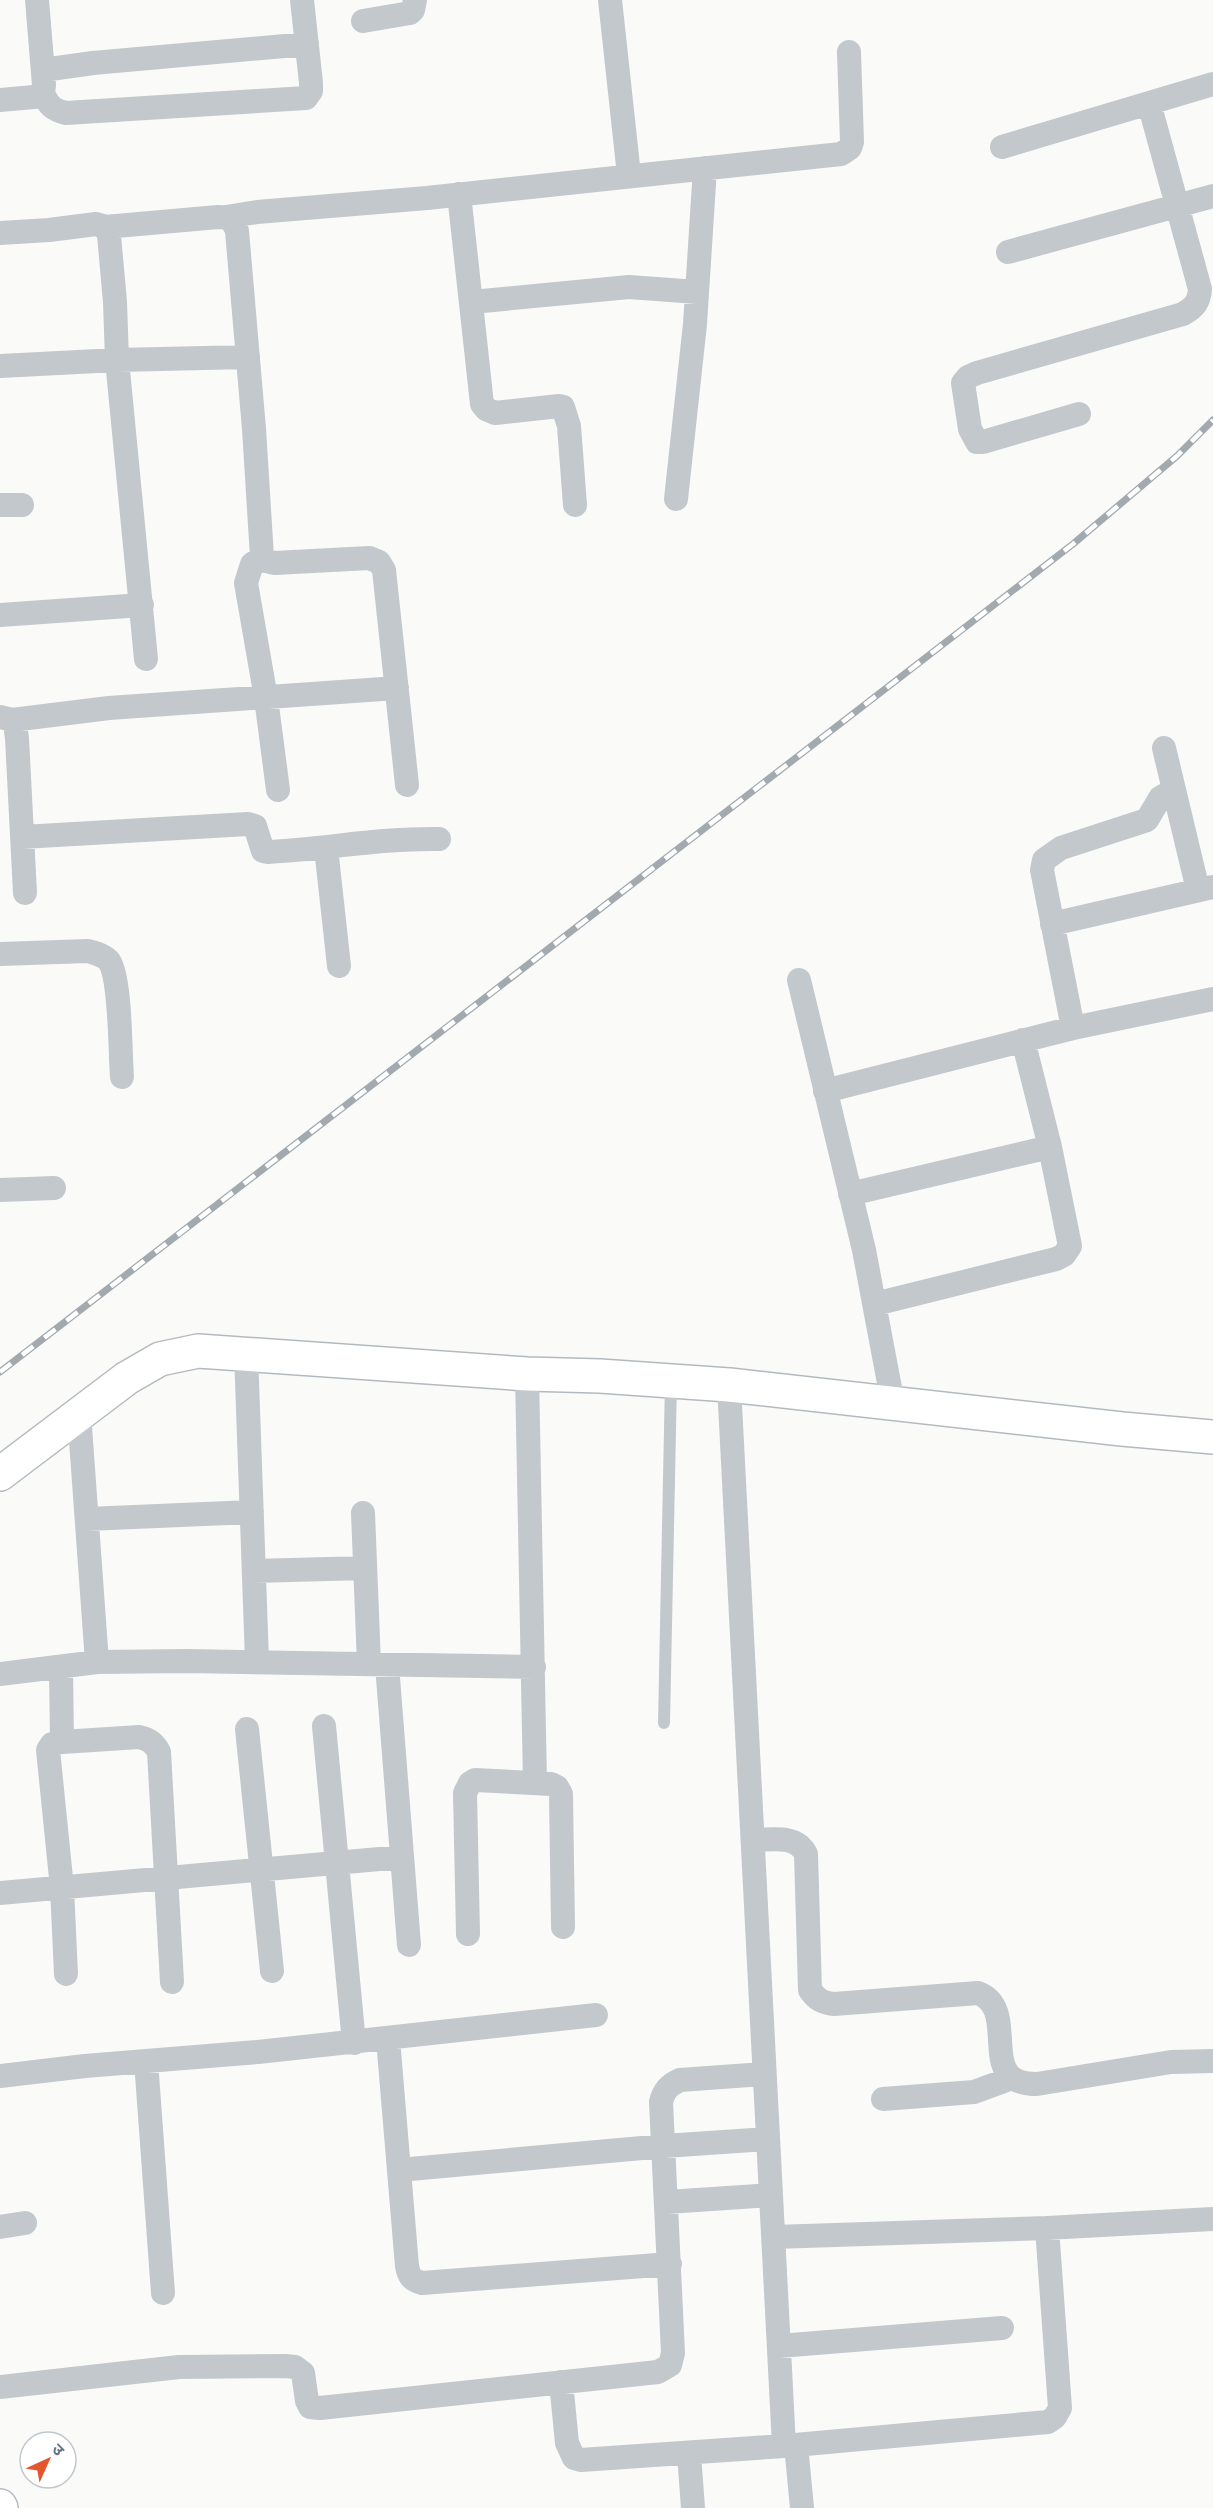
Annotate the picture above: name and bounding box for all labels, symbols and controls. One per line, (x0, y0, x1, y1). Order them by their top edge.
north arrow (18, 2430, 78, 2490)
text: उ (48, 2439, 69, 2460)

